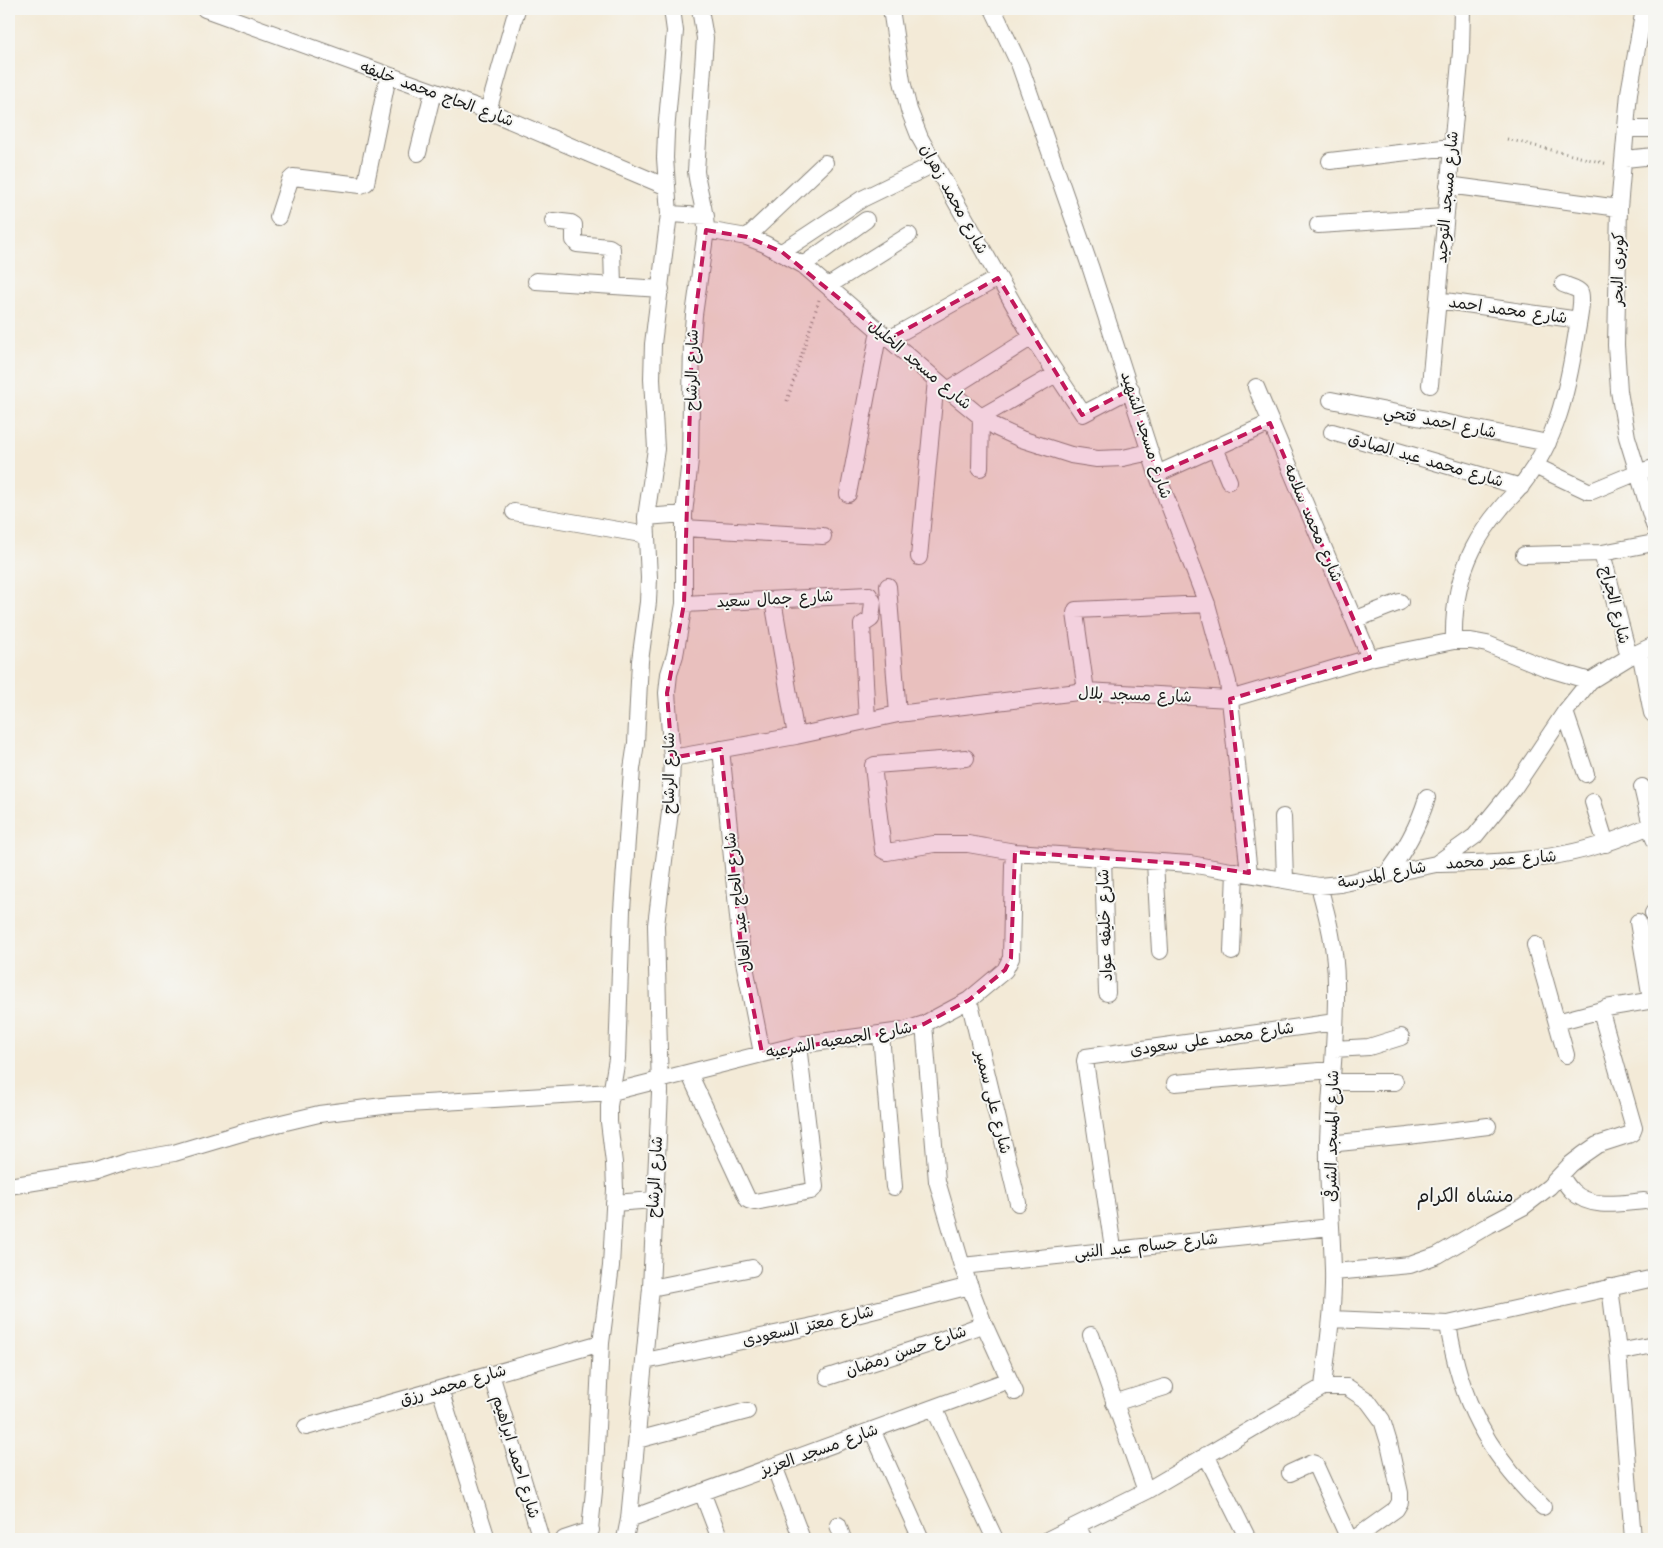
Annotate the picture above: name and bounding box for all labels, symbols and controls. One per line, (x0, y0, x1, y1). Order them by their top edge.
street label: شارع الحاج محمد خليفه (357, 56, 517, 132)
street label: شارع مسجد التوحيد (1430, 130, 1464, 264)
street label: شارع محمد زهران (915, 140, 993, 258)
street label: كوبرى البحر (1606, 232, 1630, 308)
street label: شارع محمد احمد (1447, 291, 1569, 329)
street label: شارع مسجد الخليل (864, 315, 976, 415)
street label: شارع الرشاح (680, 329, 704, 411)
street label: شارع مسجد الشهيد (1115, 368, 1177, 502)
street label: شارع احمد فتحي (1381, 400, 1498, 447)
street label: شارع محمد عبد الصادق (1346, 427, 1506, 493)
street label: شارع محمد سلامه (1278, 461, 1348, 585)
street label: شارع الجراج (1595, 564, 1635, 646)
street label: شارع جمال سعيد (716, 585, 834, 613)
street label: شارع مسجد بلال (1078, 682, 1192, 708)
street label: شارع الرشاح (658, 732, 680, 814)
street label: شارع الحاج عبد العال (719, 831, 757, 973)
street label: شارع عمر محمد (1445, 845, 1557, 875)
street label: شارع المدرسة (1336, 856, 1428, 894)
street label: شارع خليفه عواد (1092, 868, 1118, 982)
street label: شارع الجمعيه الشرعيه (764, 1016, 914, 1064)
street label: شارع محمد على سعودى (1129, 1017, 1295, 1061)
street label: شارع على سمير (969, 1046, 1017, 1156)
street label: شارع المسجد الشرقى (1320, 1070, 1344, 1202)
street label: شارع الرشاح (642, 1136, 668, 1218)
district label: منشاه الكرام (1416, 1183, 1514, 1210)
street label: شارع حسام عبد النبى (1073, 1228, 1219, 1265)
street label: شارع معتز السعودى (740, 1300, 876, 1352)
street label: شارع حسن رمضان (843, 1320, 969, 1382)
street label: شارع محمد رزق (397, 1359, 509, 1411)
street label: شارع احمد ابراهيم (486, 1393, 545, 1521)
street label: شارع مسجد العزيز (755, 1418, 881, 1482)

